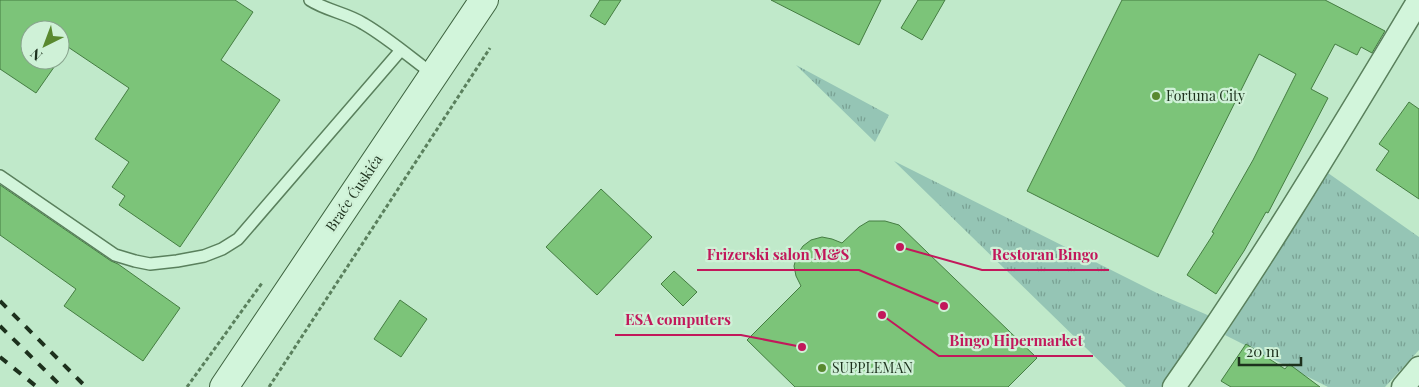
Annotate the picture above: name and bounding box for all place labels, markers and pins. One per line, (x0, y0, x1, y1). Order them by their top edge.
place label: Fortuna City (1166, 86, 1245, 105)
marker: Fortuna City (1150, 90, 1162, 102)
callout: Frizerski salon M&S (697, 240, 859, 270)
callout: Restoran Bingo (982, 240, 1109, 270)
callout: ESA computers (615, 305, 741, 335)
callout: Bingo Hipermarket (939, 326, 1093, 356)
place label: SUPPLEMAN (832, 358, 913, 377)
marker: SUPPLEMAN (816, 362, 828, 374)

